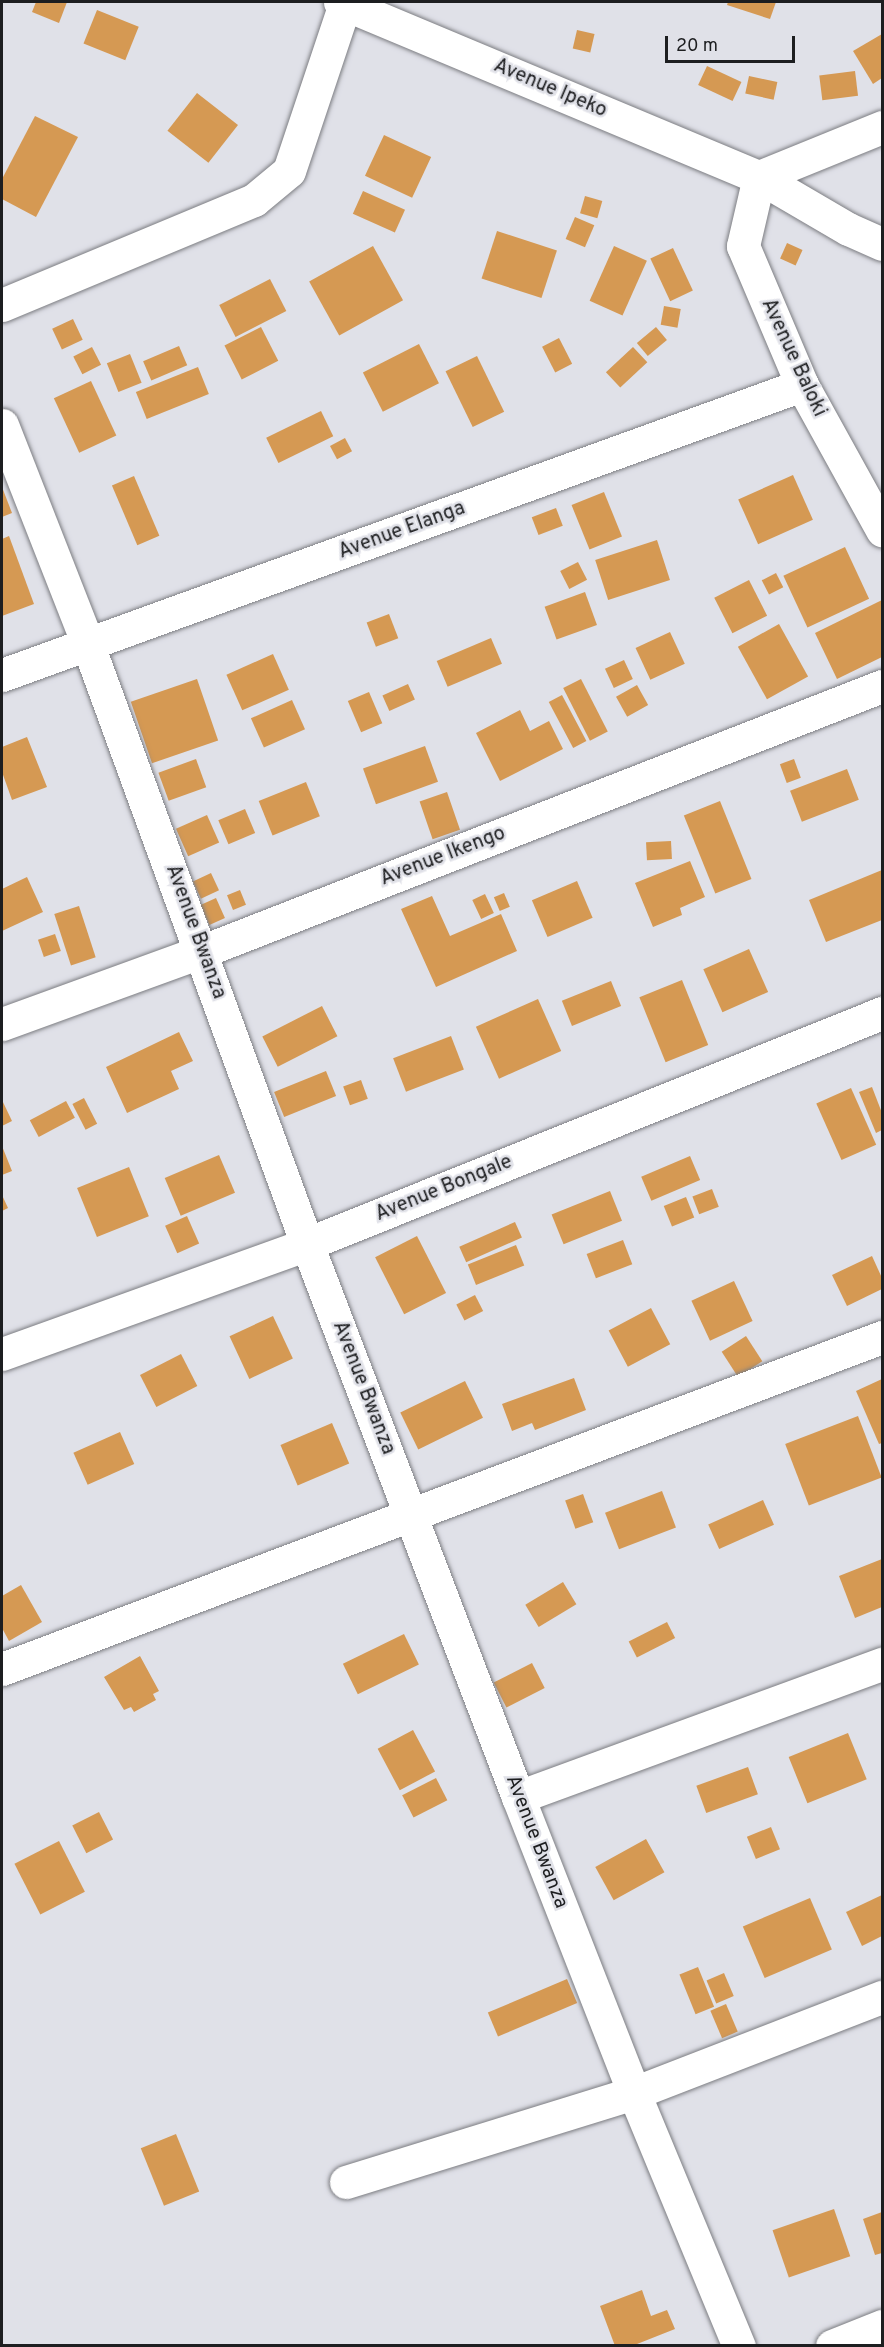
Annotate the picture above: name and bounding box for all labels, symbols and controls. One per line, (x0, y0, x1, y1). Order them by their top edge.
scale bar (668, 24, 798, 62)
text: 20 m (676, 35, 718, 58)
street label: Avenue Ipeko (490, 54, 610, 124)
street label: Avenue Baloki (755, 295, 831, 421)
street label: Avenue Elanga (335, 497, 469, 565)
street label: Avenue Ikengo (377, 822, 509, 892)
street label: Avenue Bwanza (160, 862, 230, 1002)
street label: Avenue Bongale (372, 1151, 516, 1227)
street label: Avenue Bwanza (327, 1318, 399, 1458)
street label: Avenue Bwanza (500, 1772, 572, 1912)

